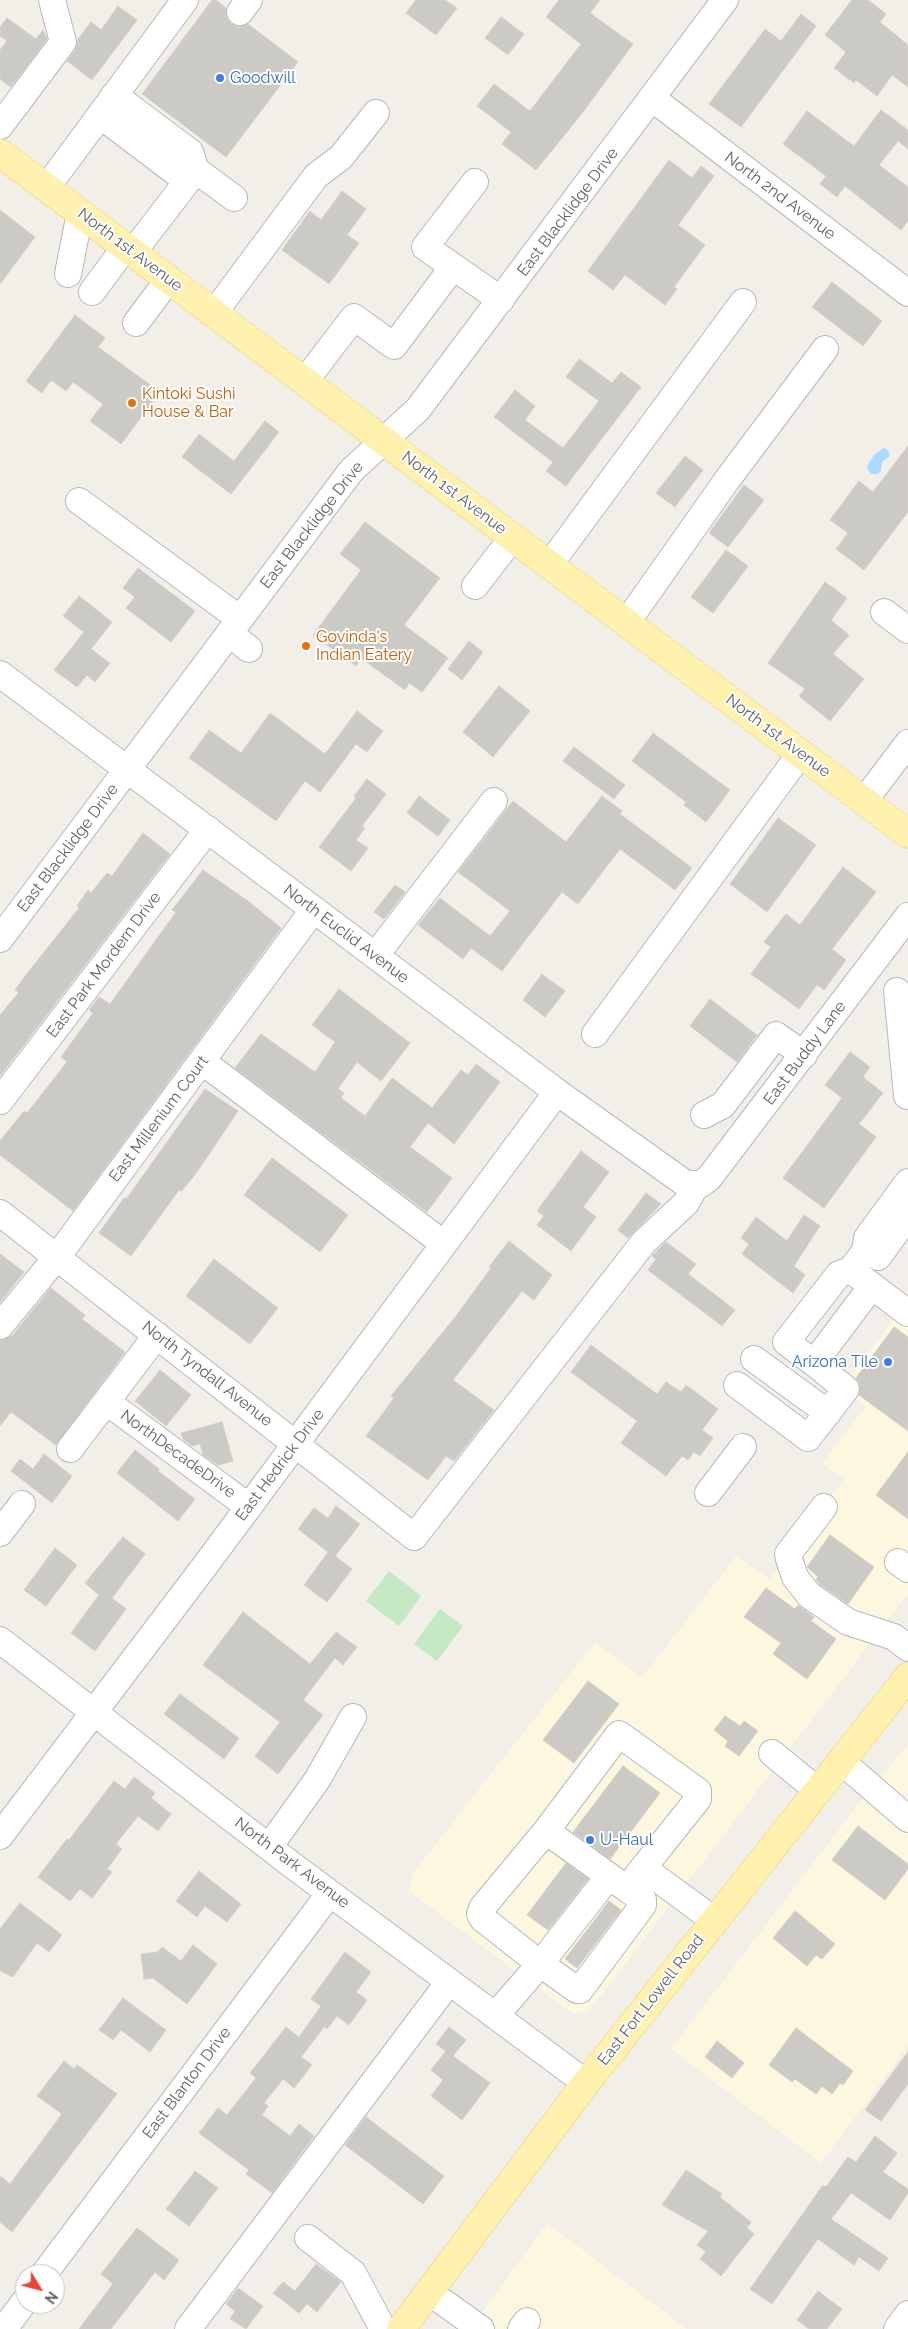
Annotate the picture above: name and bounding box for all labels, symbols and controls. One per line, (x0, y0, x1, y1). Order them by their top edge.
place label: Goodwill (230, 68, 296, 88)
marker: Goodwill (214, 72, 226, 84)
street label: East Blacklidge Drive (513, 144, 623, 280)
street label: North 2nd Avenue (721, 148, 839, 244)
street label: North 1st Avenue (74, 204, 186, 296)
place label: Kintoki Sushi House & Bar (142, 384, 236, 422)
marker: Kintoki Sushi House & Bar (126, 397, 138, 409)
street label: North 1st Avenue (398, 447, 510, 539)
street label: East Blacklidge Drive (256, 458, 368, 592)
place label: Govinda's Indian Eatery (316, 627, 412, 665)
marker: Govinda's Indian Eatery (300, 640, 312, 652)
street label: North 1st Avenue (722, 690, 834, 782)
street label: East Blacklidge Drive (13, 780, 123, 916)
street label: North Euclid Avenue (280, 881, 412, 987)
street label: East Park Mordern Drive (43, 888, 165, 1042)
street label: East Buddy Lane (760, 997, 850, 1109)
street label: East Millenium Court (105, 1052, 213, 1186)
street label: North Tyndall Avenue (138, 1317, 276, 1431)
place label: Arizona Tile (792, 1352, 878, 1372)
marker: Arizona Tile (882, 1356, 894, 1368)
street label: East Hedrick Drive (232, 1405, 328, 1525)
street label: NorthDecadeDrive (117, 1406, 239, 1502)
street label: North Park Avenue (231, 1814, 353, 1912)
place label: U-Haul (600, 1830, 653, 1850)
marker: U-Haul (584, 1834, 596, 1846)
street label: East Fort Lowell Road (594, 1931, 708, 2069)
street label: East Blanton Drive (139, 2023, 235, 2143)
north arrow (15, 2264, 65, 2314)
text: N (42, 2288, 61, 2307)

